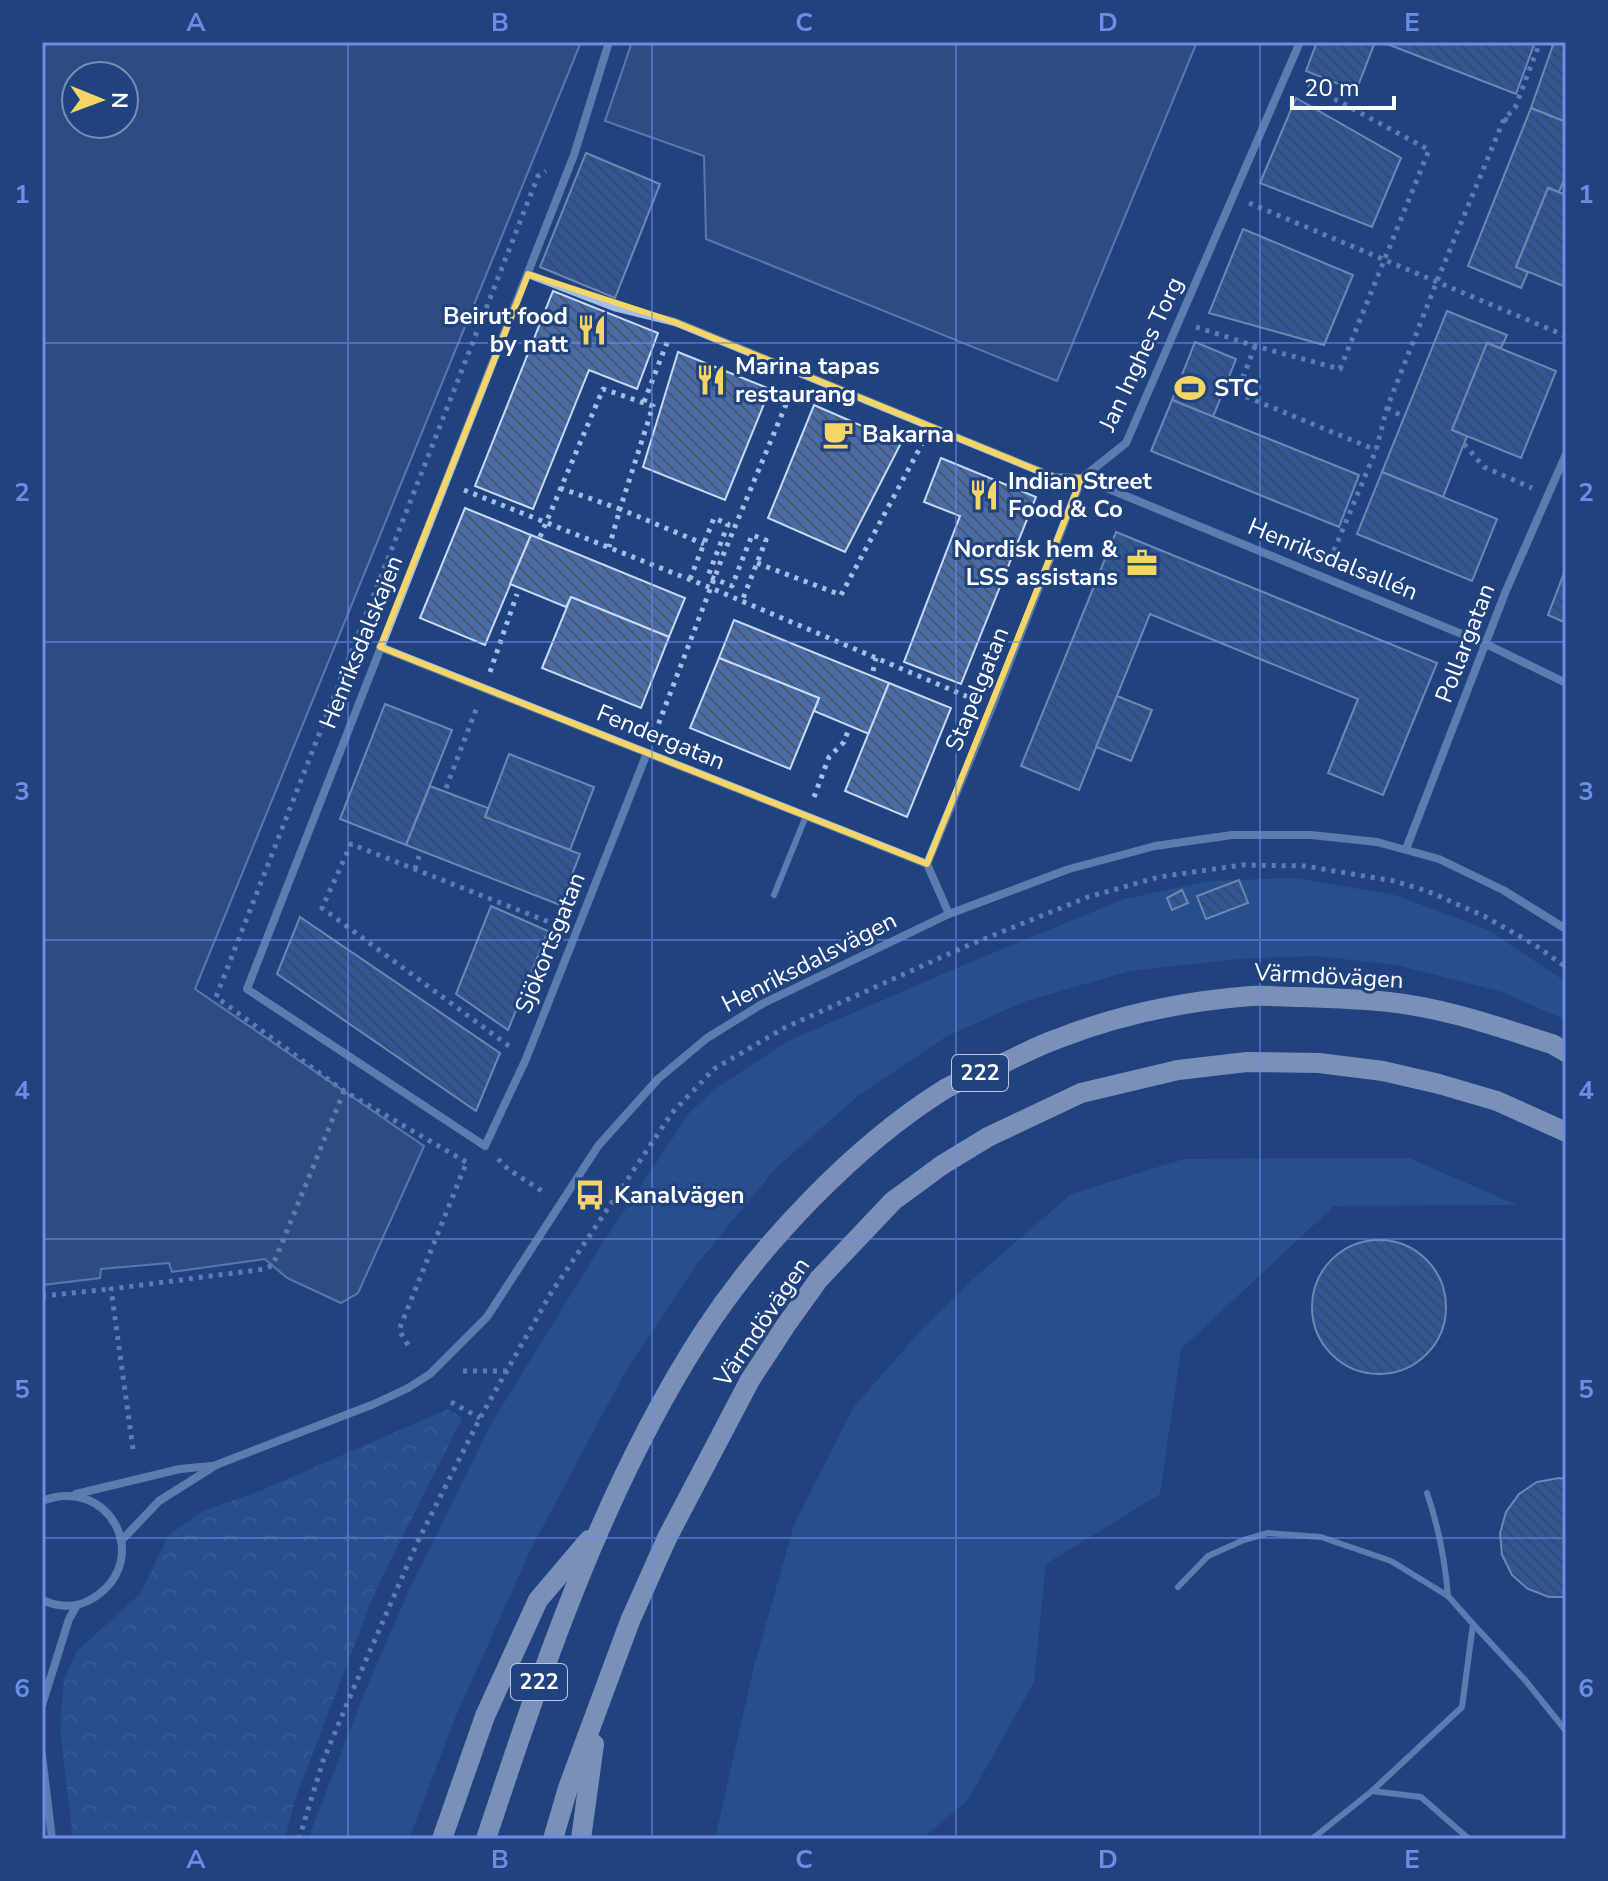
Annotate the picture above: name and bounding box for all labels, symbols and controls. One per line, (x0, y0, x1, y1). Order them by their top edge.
text: A (186, 5, 206, 40)
text: B (491, 5, 509, 40)
text: C (795, 5, 813, 40)
text: D (1098, 5, 1118, 40)
text: E (1404, 5, 1420, 40)
north arrow (60, 60, 140, 140)
scale bar (1292, 60, 1394, 110)
text: 20 m (1304, 72, 1360, 104)
text: N (104, 92, 134, 109)
text: 1 (14, 177, 30, 212)
text: 1 (1578, 177, 1594, 212)
street label: Jan Inghes Torg (1091, 272, 1191, 437)
place label: Beirut food by natt (443, 300, 569, 360)
restaurant icon: Beirut food by natt (575, 313, 609, 347)
place label: Marina tapas restaurang (735, 350, 880, 410)
restaurant icon: Marina tapas restaurang (694, 363, 728, 397)
sports icon: STC (1173, 371, 1207, 405)
place label: STC (1214, 372, 1259, 404)
cafe icon: Bakarna (821, 417, 855, 451)
place label: Bakarna (862, 418, 954, 450)
place label: Indian Street Food & Co (1008, 465, 1152, 525)
text: 2 (14, 475, 30, 510)
text: 2 (1578, 475, 1594, 510)
restaurant icon: Indian Street Food & Co (967, 478, 1001, 512)
street label: Henriksdalsallén (1243, 510, 1423, 608)
place label: Nordisk hem & LSS assistans (953, 533, 1119, 593)
office icon: Nordisk hem & LSS assistans (1125, 546, 1159, 580)
street label: Henriksdalskajen (312, 551, 410, 733)
street label: Pollargatan (1428, 579, 1502, 707)
street label: Stapelgatan (938, 622, 1016, 756)
street label: Fendergatan (592, 697, 730, 777)
text: 3 (14, 774, 30, 809)
text: 3 (1578, 774, 1594, 809)
street label: Sjökortsgatan (507, 868, 593, 1018)
street label: Henriksdalsvägen (716, 904, 902, 1020)
street label: Värmdövägen (1253, 956, 1404, 996)
road number: 222 (952, 1055, 1008, 1091)
text: 4 (14, 1073, 30, 1108)
text: 4 (1578, 1073, 1594, 1108)
bus stop icon: Kanalvägen (573, 1178, 607, 1212)
place label: Kanalvägen (614, 1179, 745, 1211)
street label: Värmdövägen (706, 1251, 817, 1394)
text: 5 (14, 1372, 30, 1407)
text: 5 (1578, 1372, 1594, 1407)
road number: 222 (511, 1664, 567, 1700)
text: 6 (14, 1671, 30, 1706)
text: 6 (1578, 1671, 1594, 1706)
text: A (186, 1842, 206, 1877)
text: B (491, 1842, 509, 1877)
text: C (795, 1842, 813, 1877)
text: D (1098, 1842, 1118, 1877)
text: E (1404, 1842, 1420, 1877)

